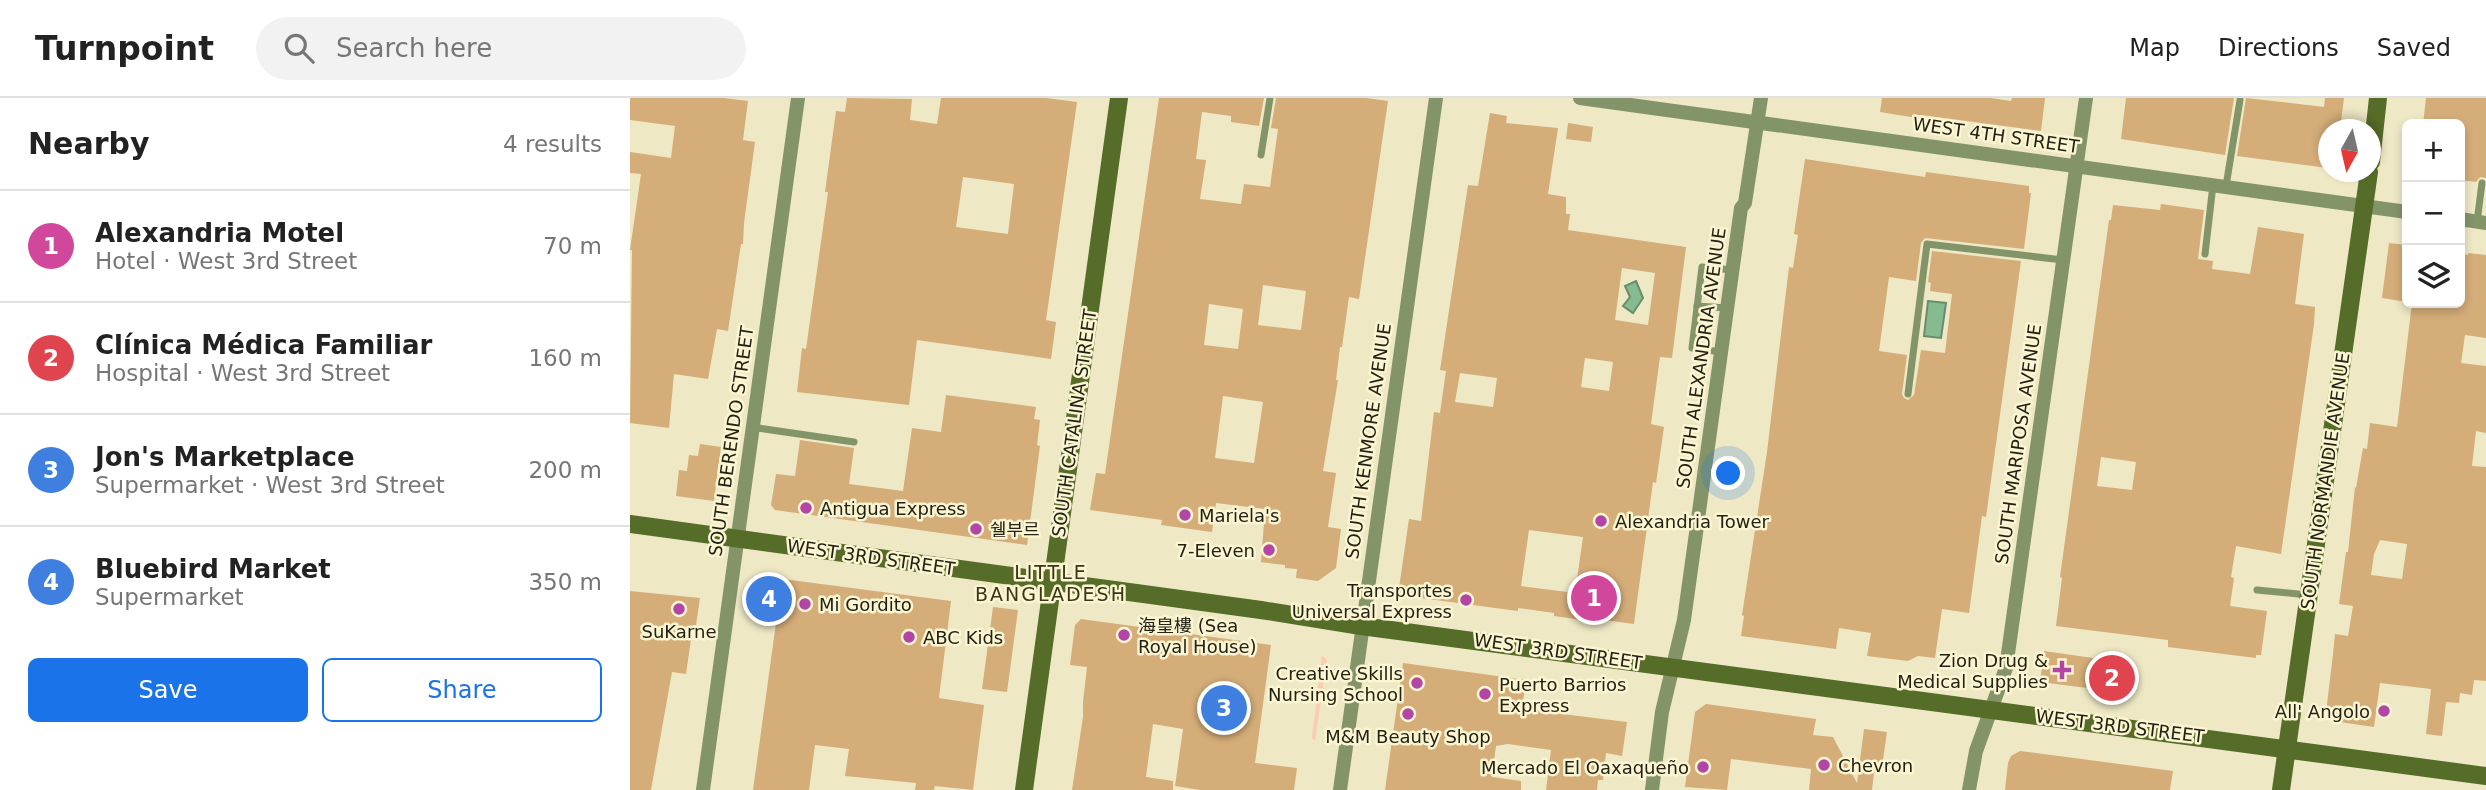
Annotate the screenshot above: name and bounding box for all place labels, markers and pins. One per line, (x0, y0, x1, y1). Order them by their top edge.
place label: Antigua Express (820, 498, 966, 519)
marker: Antigua Express (798, 500, 814, 516)
place label: Mariela's (1199, 505, 1279, 526)
marker: Mariela's (1177, 507, 1193, 523)
place label: Alexandria Tower (1615, 511, 1769, 532)
marker: Alexandria Tower (1593, 513, 1609, 529)
place label: 쉘부르 (990, 519, 1040, 540)
marker: 쉘부르 (968, 521, 984, 537)
place label: 7-Eleven (1176, 540, 1255, 561)
marker: 7-Eleven (1261, 542, 1277, 558)
pin: 1 (1571, 572, 1617, 624)
pin: 4 (746, 573, 792, 625)
place label: Transportes Universal Express (1292, 580, 1452, 622)
marker: Transportes Universal Express (1458, 592, 1474, 608)
place label: Mi Gordito (819, 594, 912, 615)
marker: Mi Gordito (797, 596, 813, 612)
marker: SuKarne (671, 601, 687, 617)
place label: 海皇樓 (Sea Royal House) (1138, 615, 1257, 657)
place label: SuKarne (642, 621, 716, 642)
place label: ABC Kids (923, 627, 1003, 648)
marker: 海皇樓 (Sea Royal House) (1116, 627, 1132, 643)
marker: ABC Kids (901, 629, 917, 645)
place label: Zion Drug & Medical Supplies (1897, 650, 2048, 692)
pin: 2 (2089, 652, 2135, 704)
marker: Zion Drug & Medical Supplies (2054, 662, 2070, 678)
place label: Creative Skills Nursing School (1268, 663, 1403, 705)
place label: Puerto Barrios Express (1499, 674, 1626, 716)
marker: Creative Skills Nursing School (1409, 675, 1425, 691)
pin: 3 (1201, 682, 1247, 734)
marker: Puerto Barrios Express (1477, 686, 1493, 702)
place label: All' Angolo (2275, 701, 2370, 722)
marker: All' Angolo (2376, 703, 2392, 719)
marker: M&M Beauty Shop (1400, 706, 1416, 722)
place label: M&M Beauty Shop (1325, 726, 1491, 747)
place label: Chevron (1838, 755, 1913, 776)
place label: Mercado El Oaxaqueño (1481, 757, 1689, 778)
marker: Chevron (1816, 757, 1832, 773)
marker: Mercado El Oaxaqueño (1695, 759, 1711, 775)

